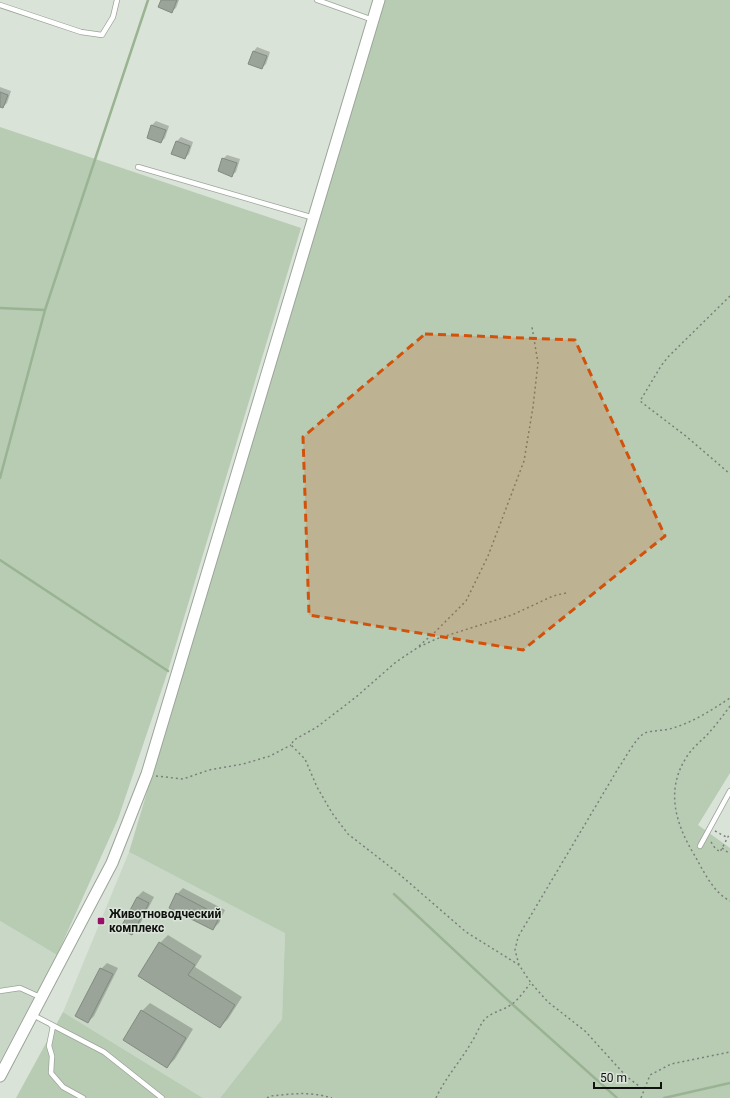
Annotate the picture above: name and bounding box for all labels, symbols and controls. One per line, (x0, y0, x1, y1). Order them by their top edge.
place label: Животноводческий комплекс (109, 907, 221, 935)
marker: Животноводческий комплекс (96, 916, 106, 926)
scale bar (594, 1064, 661, 1090)
text: 50 m (600, 1071, 627, 1085)

